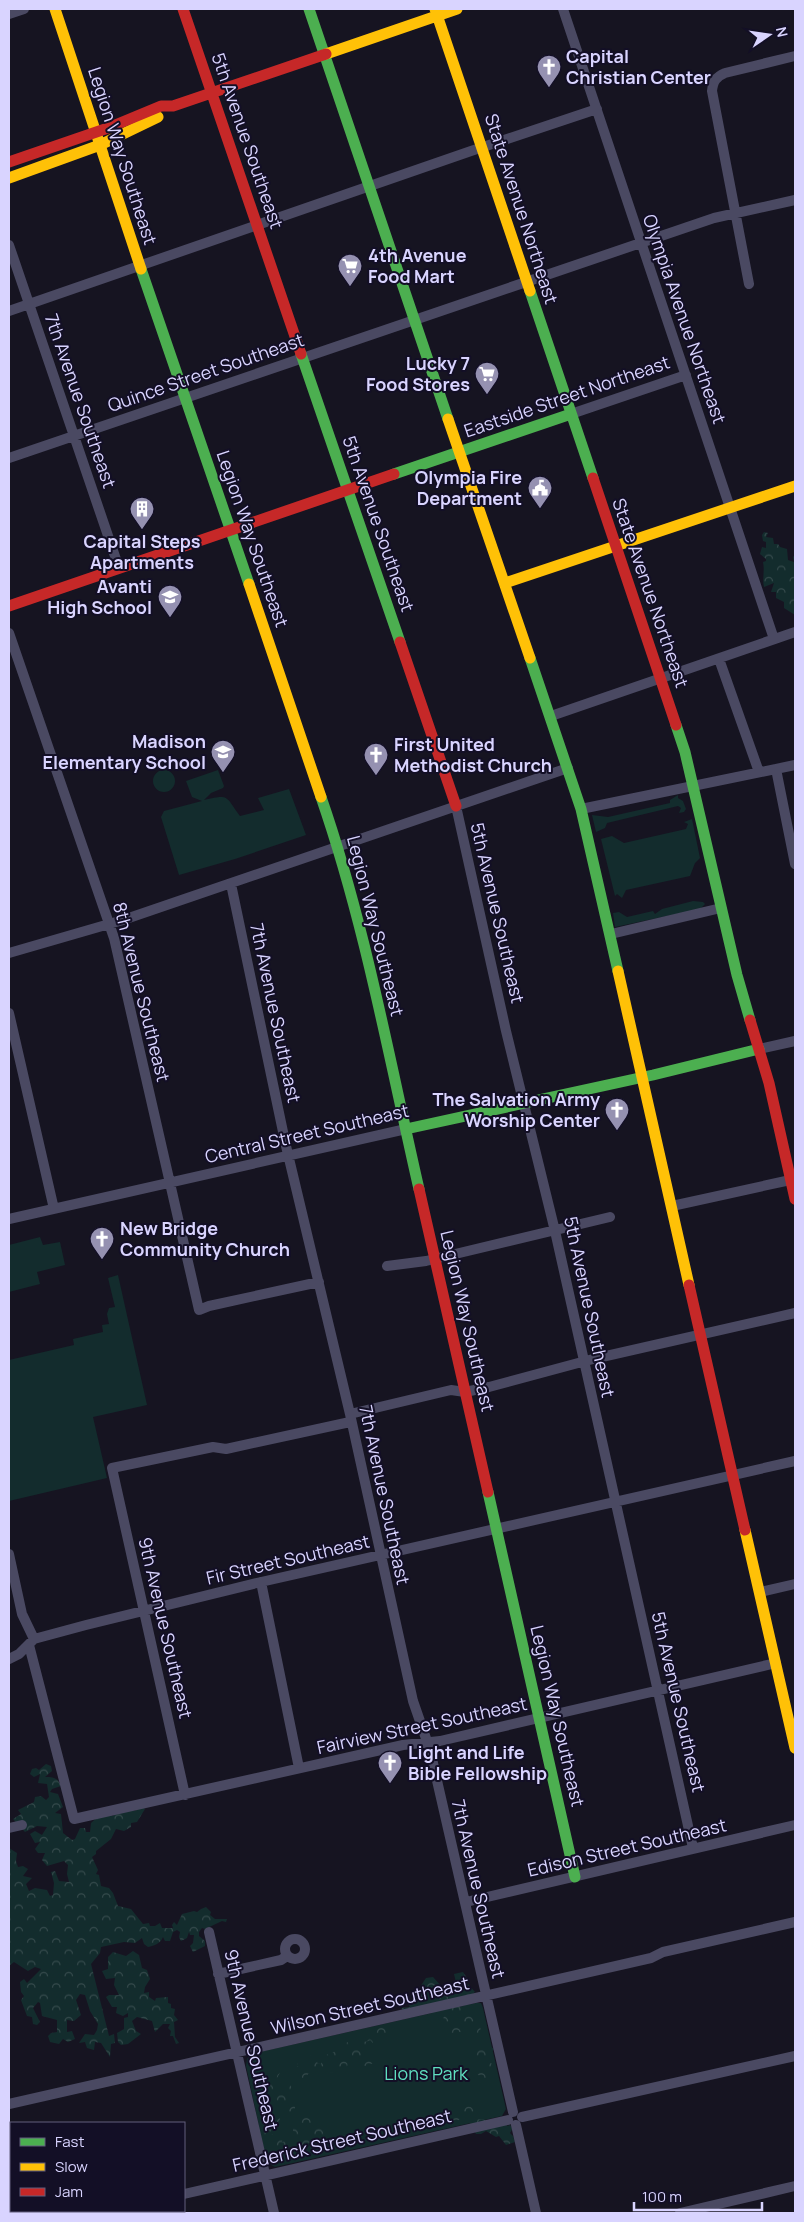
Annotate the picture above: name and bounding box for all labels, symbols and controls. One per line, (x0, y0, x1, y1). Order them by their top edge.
north arrow (744, 10, 794, 60)
text: N (772, 25, 793, 39)
place label: Capital Christian Center (566, 44, 711, 89)
street label: 5th Avenue Southeast (207, 50, 289, 232)
church icon: Capital Christian Center (536, 54, 562, 88)
street label: Legion Way Southeast (83, 64, 163, 248)
street label: State Avenue Northeast (480, 110, 564, 307)
street label: Olympia Avenue Northeast (638, 211, 732, 427)
place label: 4th Avenue Food Mart (368, 243, 467, 288)
supermarket icon: 4th Avenue Food Mart (337, 253, 363, 287)
street label: 7th Avenue Southeast (40, 310, 122, 491)
street label: Quince Street Southeast (104, 327, 307, 417)
street label: Eastside Street Northeast (461, 350, 673, 443)
place label: Lucky 7 Food Stores (366, 351, 470, 396)
supermarket icon: Lucky 7 Food Stores (474, 361, 500, 395)
street label: 5th Avenue Southeast (338, 433, 420, 615)
street label: Legion Way Southeast (211, 447, 294, 630)
place label: Olympia Fire Department (415, 465, 522, 510)
public building icon: Olympia Fire Department (527, 475, 553, 509)
street label: State Avenue Northeast (607, 495, 695, 691)
building icon: Capital Steps Apartments (129, 496, 155, 530)
place label: Capital Steps Apartments (84, 529, 201, 574)
place label: Avanti High School (47, 574, 152, 619)
school or university icon: Avanti High School (157, 584, 183, 618)
place label: Madison Elementary School (43, 729, 206, 774)
place label: First United Methodist Church (394, 732, 552, 777)
school or university icon: Madison Elementary School (210, 739, 236, 773)
church icon: First United Methodist Church (363, 742, 389, 776)
street label: 5th Avenue Southeast (466, 820, 530, 1005)
street label: Legion Way Southeast (342, 833, 410, 1019)
street label: 8th Avenue Southeast (108, 899, 176, 1084)
street label: 7th Avenue Southeast (245, 921, 307, 1105)
place label: The Salvation Army Worship Center (432, 1087, 600, 1132)
church icon: The Salvation Army Worship Center (604, 1097, 630, 1131)
street label: Central Street Southeast (202, 1098, 411, 1168)
street label: 5th Avenue Southeast (559, 1214, 621, 1400)
place label: New Bridge Community Church (120, 1216, 290, 1261)
church icon: New Bridge Community Church (89, 1226, 115, 1260)
street label: Legion Way Southeast (435, 1228, 501, 1414)
street label: 7th Avenue Southeast (354, 1403, 416, 1587)
street label: Fir Street Southeast (204, 1529, 372, 1590)
street label: 9th Avenue Southeast (133, 1535, 199, 1721)
street label: 5th Avenue Southeast (647, 1609, 711, 1794)
street label: Legion Way Southeast (525, 1623, 591, 1809)
street label: Fairview Street Southeast (315, 1691, 529, 1759)
place label: Light and Life Bible Fellowship (408, 1740, 547, 1785)
church icon: Light and Life Bible Fellowship (377, 1750, 403, 1784)
street label: 7th Avenue Southeast (447, 1797, 511, 1981)
street label: Edison Street Southeast (525, 1812, 729, 1882)
street label: 9th Avenue Southeast (219, 1947, 285, 2133)
street label: Wilson Street Southeast (268, 1970, 471, 2040)
park label: Lions Park (384, 2061, 469, 2085)
street label: Frederick Street Southeast (230, 2103, 454, 2177)
legend (10, 2122, 185, 2212)
text: Fast (55, 2131, 84, 2152)
text: Slow (55, 2156, 88, 2177)
scale bar (634, 2180, 762, 2212)
text: Jam (55, 2181, 83, 2202)
text: 100 m (642, 2186, 682, 2207)

